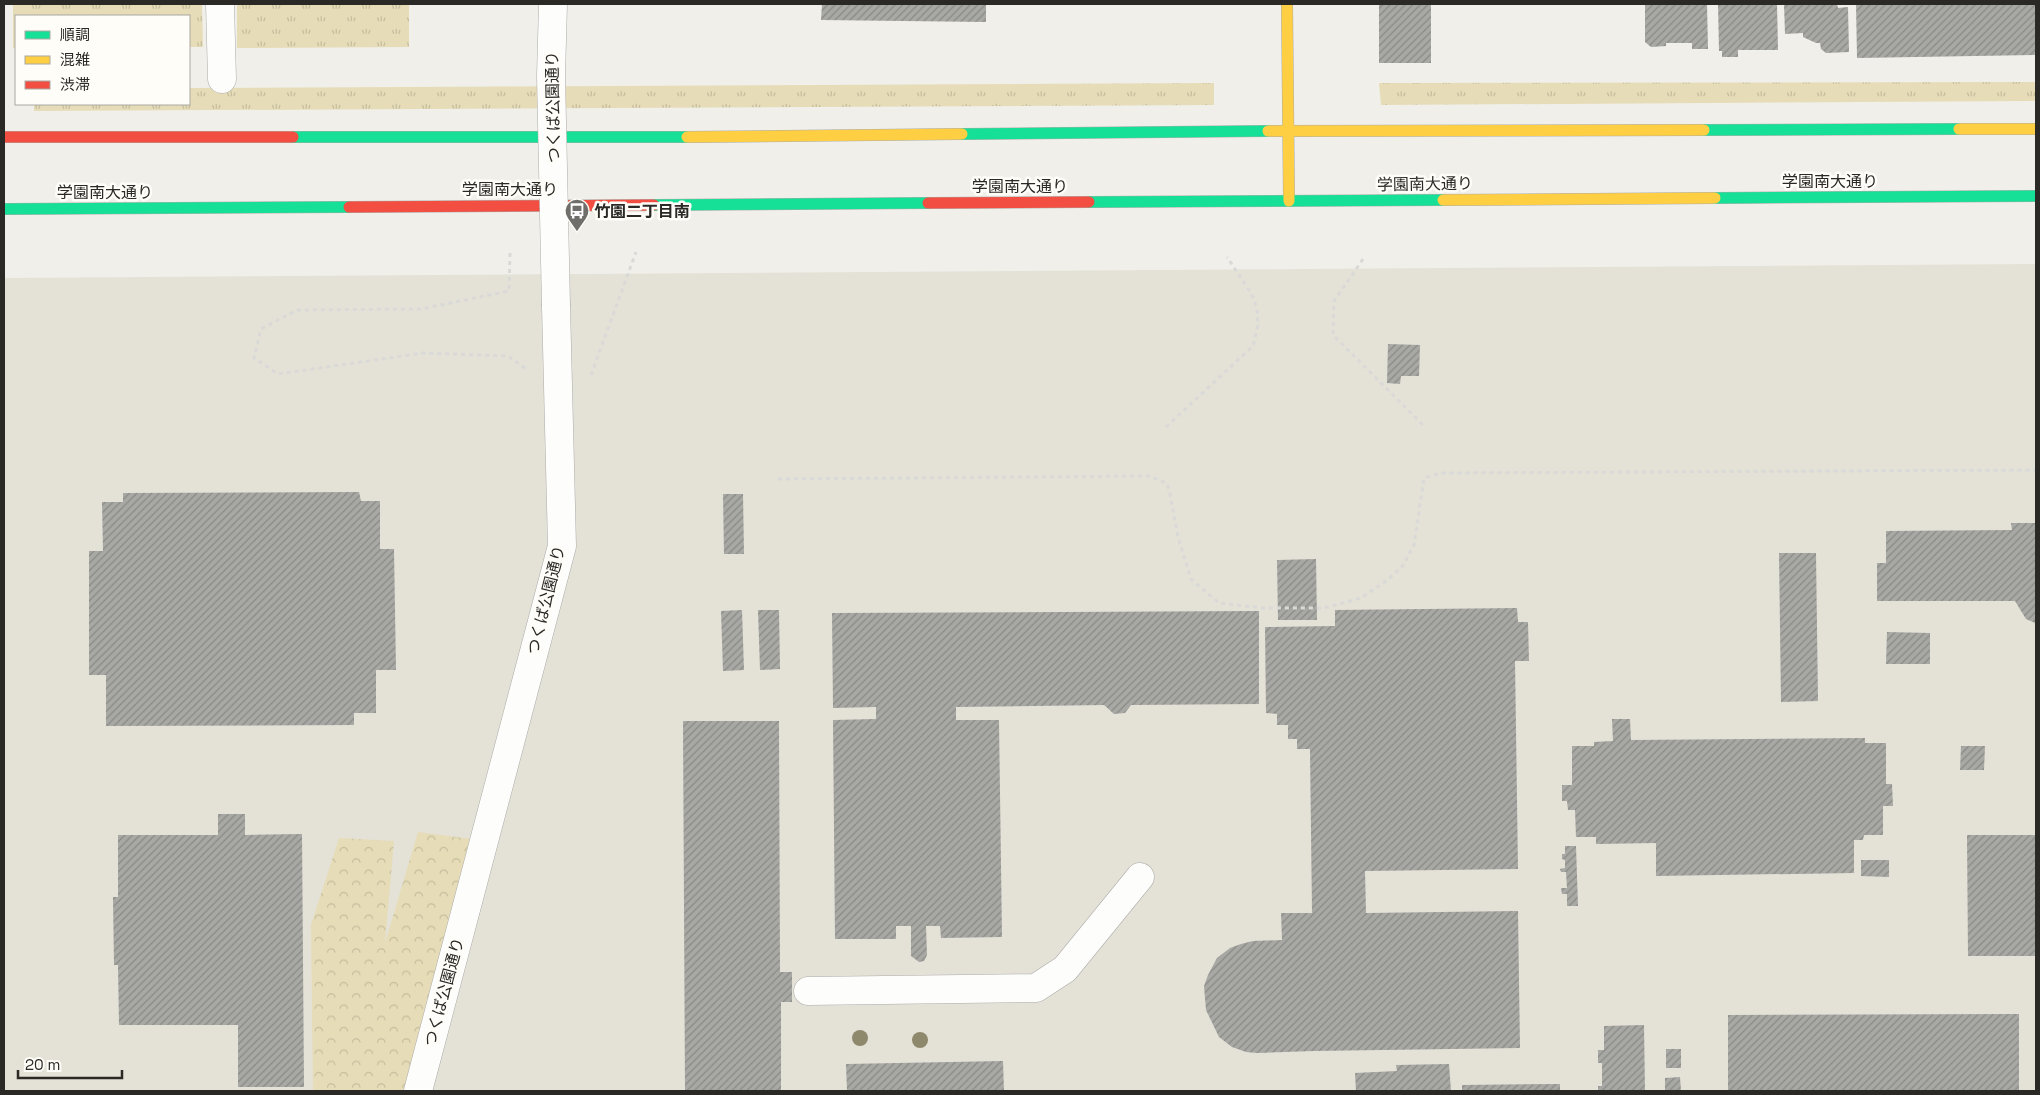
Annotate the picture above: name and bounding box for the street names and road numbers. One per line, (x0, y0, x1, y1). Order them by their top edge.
street label: つくば公園通り (542, 51, 564, 163)
street label: 学園南大通り (1782, 171, 1878, 192)
street label: 学園南大通り (1377, 173, 1473, 195)
street label: 学園南大通り (972, 176, 1068, 197)
street label: 学園南大通り (462, 179, 558, 200)
street label: 学園南大通り (57, 182, 153, 203)
street label: つくば公園通り (522, 543, 570, 657)
street label: つくば公園通り (419, 935, 469, 1049)

